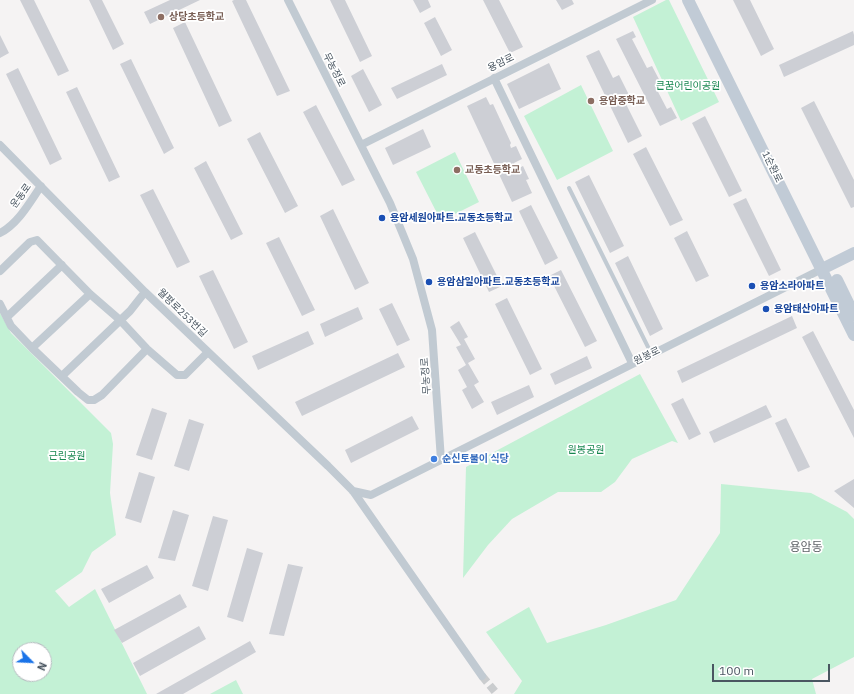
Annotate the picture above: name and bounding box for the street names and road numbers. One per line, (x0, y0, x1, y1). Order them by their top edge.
street label: 무농정로 (320, 51, 348, 89)
street label: 용암로 (486, 52, 516, 74)
street label: 1순환로 (759, 149, 785, 185)
street label: 운동로 (8, 181, 34, 211)
street label: 월평로253번길 (155, 286, 209, 340)
street label: 원봉로 (632, 345, 662, 367)
street label: 무농정로 (419, 357, 433, 395)

